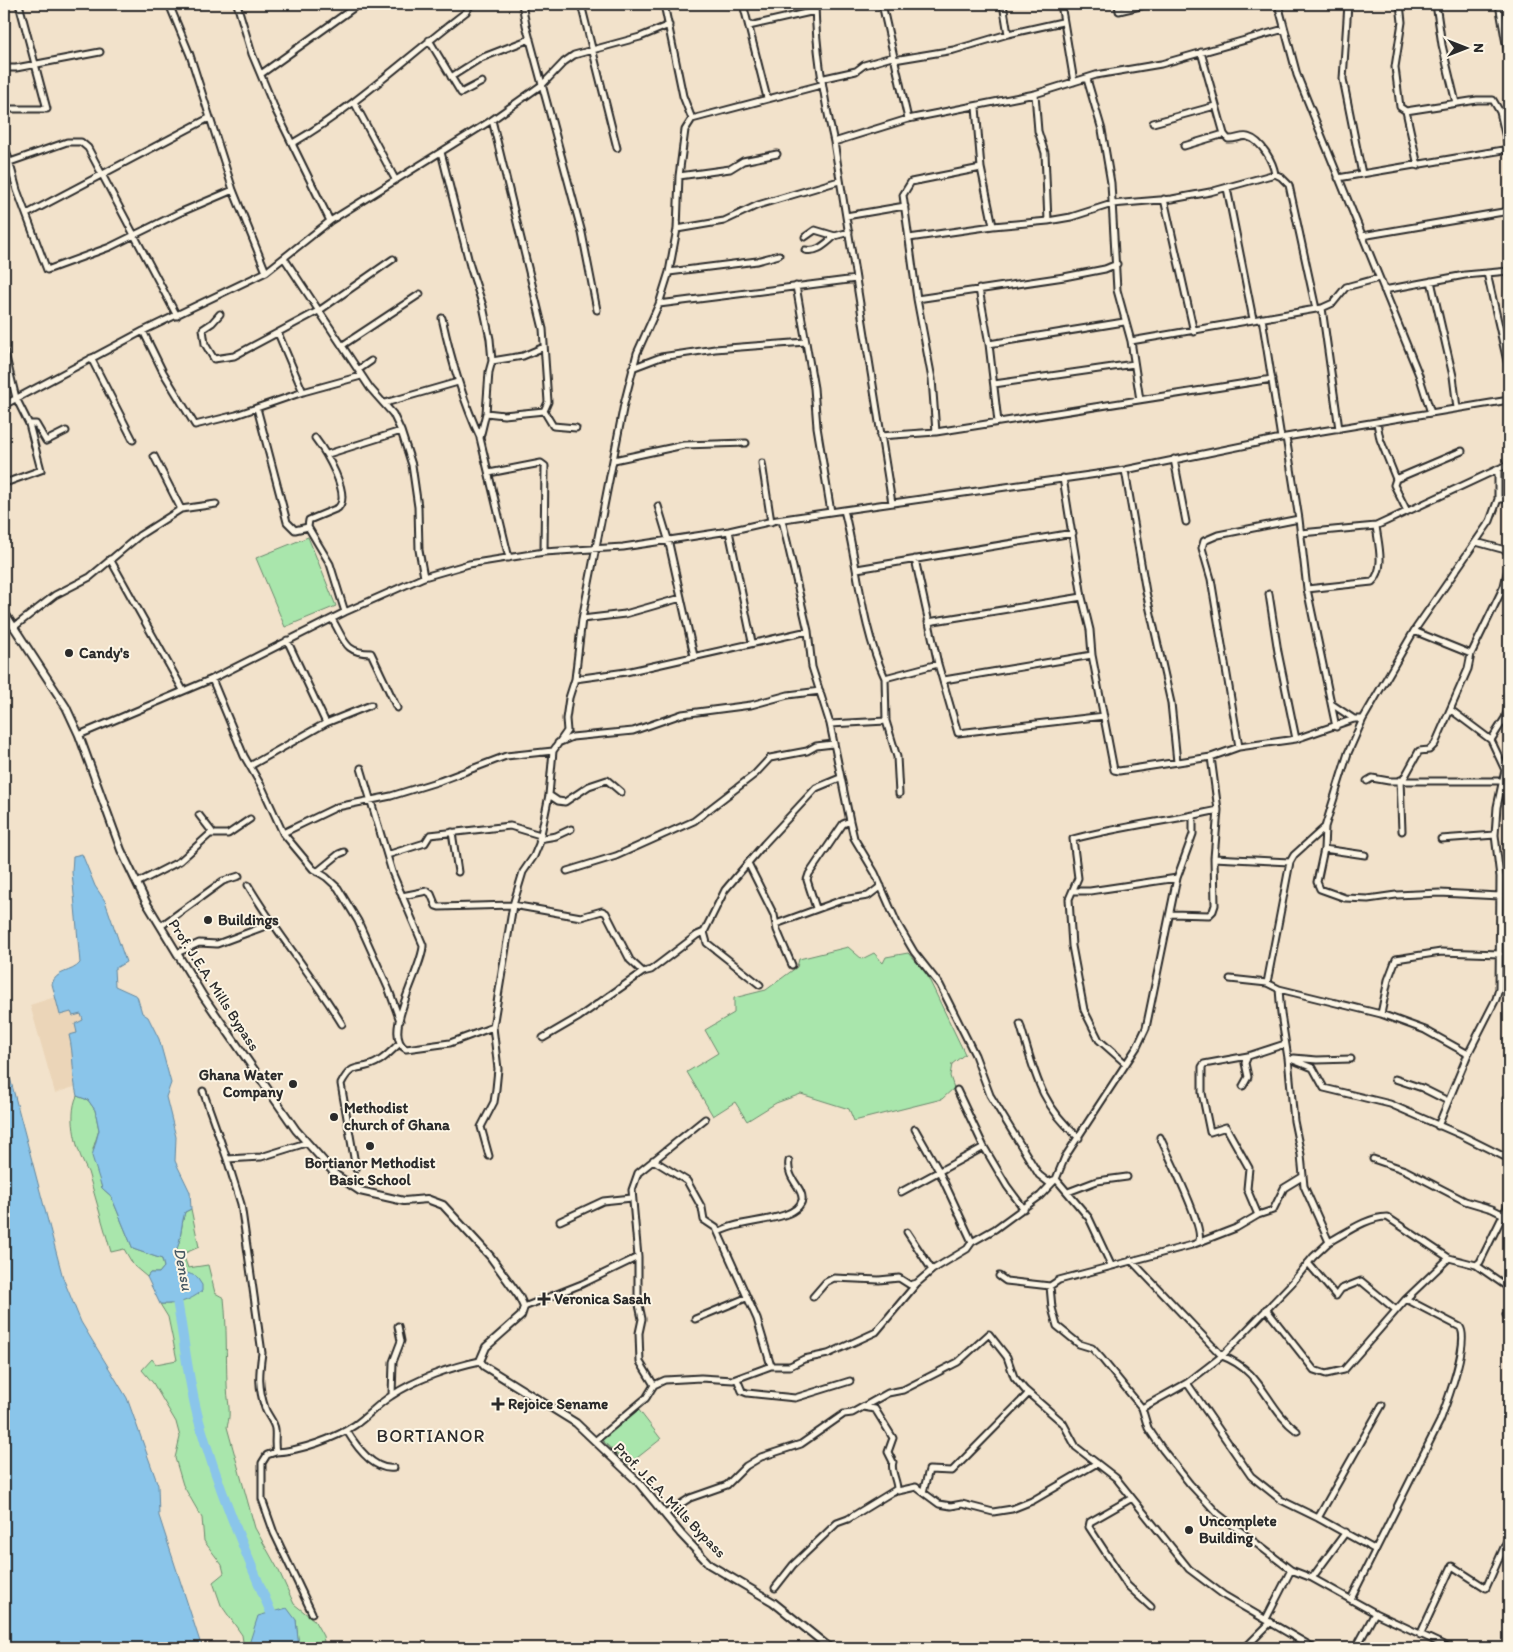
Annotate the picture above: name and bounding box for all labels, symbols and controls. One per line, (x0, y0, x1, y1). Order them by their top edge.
north arrow (1440, 22, 1490, 72)
text: N (1470, 43, 1487, 53)
place label: Candy's (79, 644, 130, 663)
marker: Candy's (63, 647, 75, 659)
place label: Buildings (218, 911, 279, 930)
marker: Buildings (202, 914, 214, 926)
street label: Prof. J.E.A. Mills Bypass (165, 916, 264, 1055)
place label: Ghana Water Company (199, 1066, 284, 1102)
marker: Ghana Water Company (287, 1078, 299, 1090)
place label: Methodist church of Ghana (344, 1099, 450, 1134)
marker: Methodist church of Ghana (328, 1111, 340, 1123)
marker: Bortianor Methodist Basic School (364, 1140, 376, 1152)
place label: Bortianor Methodist Basic School (305, 1154, 436, 1189)
water label: Densu (170, 1246, 197, 1292)
place label: Veronica Sasah (554, 1290, 651, 1308)
marker: Veronica Sasah (538, 1293, 550, 1305)
place label: Rejoice Sename (508, 1395, 608, 1414)
marker: Rejoice Sename (492, 1398, 504, 1410)
district label: BORTIANOR (377, 1425, 485, 1447)
street label: Prof. J.E.A. Mills Bypass (610, 1439, 730, 1562)
place label: Uncomplete Building (1199, 1512, 1277, 1548)
marker: Uncomplete Building (1183, 1524, 1195, 1536)

